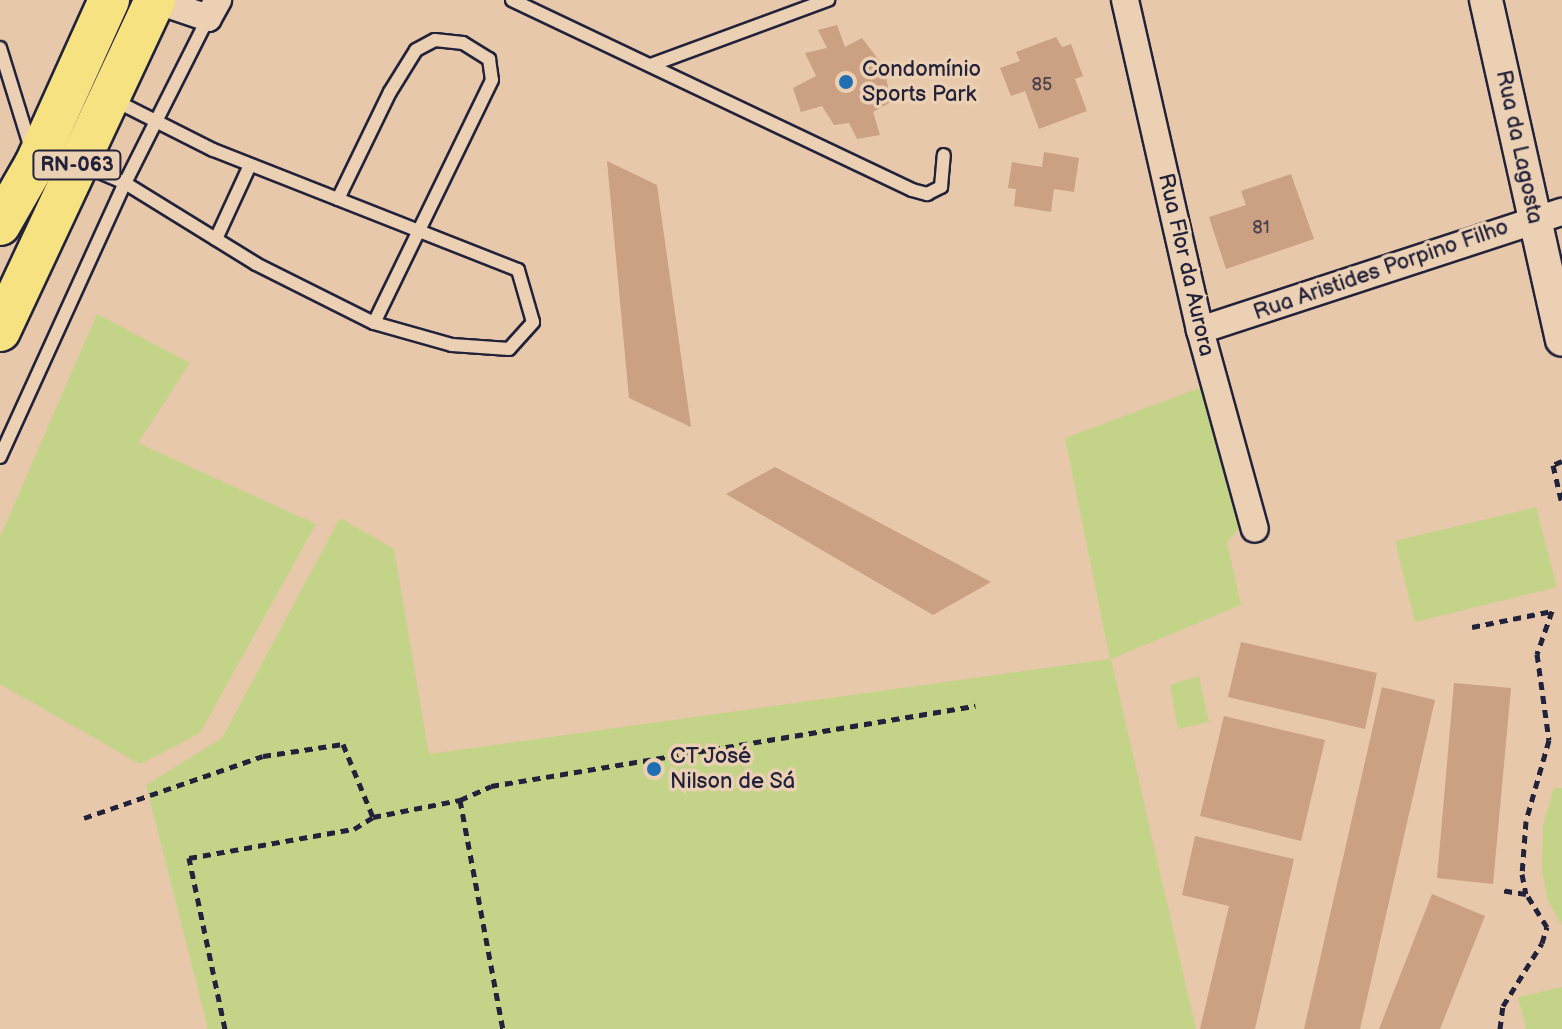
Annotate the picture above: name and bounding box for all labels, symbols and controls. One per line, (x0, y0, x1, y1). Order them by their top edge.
place label: Condomínio Sports Park (862, 56, 981, 108)
street label: Rua da Lagosta (1490, 68, 1548, 226)
marker: Condomínio Sports Park (837, 73, 855, 91)
house number: 85 (1032, 74, 1052, 96)
road number: RN-063 (31, 149, 123, 181)
street label: Rua Flor da Aurora (1152, 171, 1220, 359)
street label: Rua Aristides Porpino Filho (1250, 214, 1512, 326)
house number: 81 (1252, 217, 1270, 239)
place label: CT José Nilson de Sá (670, 743, 796, 794)
marker: CT José Nilson de Sá (645, 760, 663, 778)

